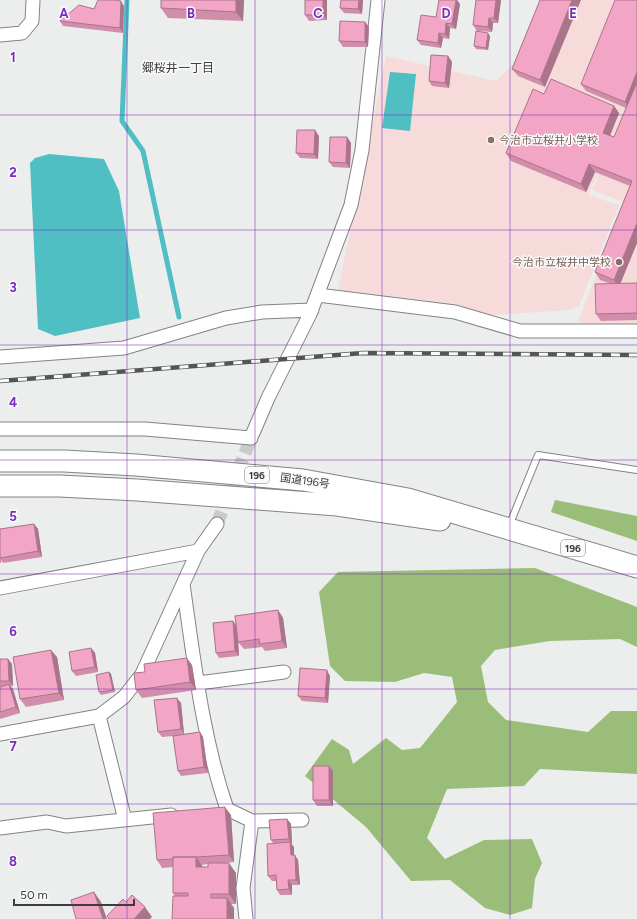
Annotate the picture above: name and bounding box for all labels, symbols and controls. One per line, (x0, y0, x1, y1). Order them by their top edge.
text: A (59, 6, 69, 21)
text: B (187, 6, 195, 21)
text: C (313, 6, 323, 21)
text: D (441, 6, 451, 21)
text: E (569, 6, 577, 21)
text: 1 (10, 50, 16, 65)
district label: 郷桜井一丁目 (142, 61, 214, 75)
place label: 今治市立桜井小学校 (499, 134, 598, 147)
marker: 今治市立桜井小学校 (486, 135, 496, 145)
text: 2 (9, 165, 17, 180)
place label: 今治市立桜井中学校 (512, 256, 611, 269)
marker: 今治市立桜井中学校 (614, 257, 624, 267)
text: 3 (9, 280, 17, 295)
text: 4 (9, 395, 17, 410)
road number: 196 (245, 467, 269, 483)
street label: 国道196号 (279, 471, 331, 491)
text: 5 (9, 509, 17, 524)
road number: 196 (561, 540, 585, 556)
text: 6 (9, 624, 17, 639)
text: 7 (9, 739, 17, 754)
text: 8 (9, 854, 17, 869)
scale bar (14, 881, 134, 907)
text: 50 m (20, 888, 48, 902)

